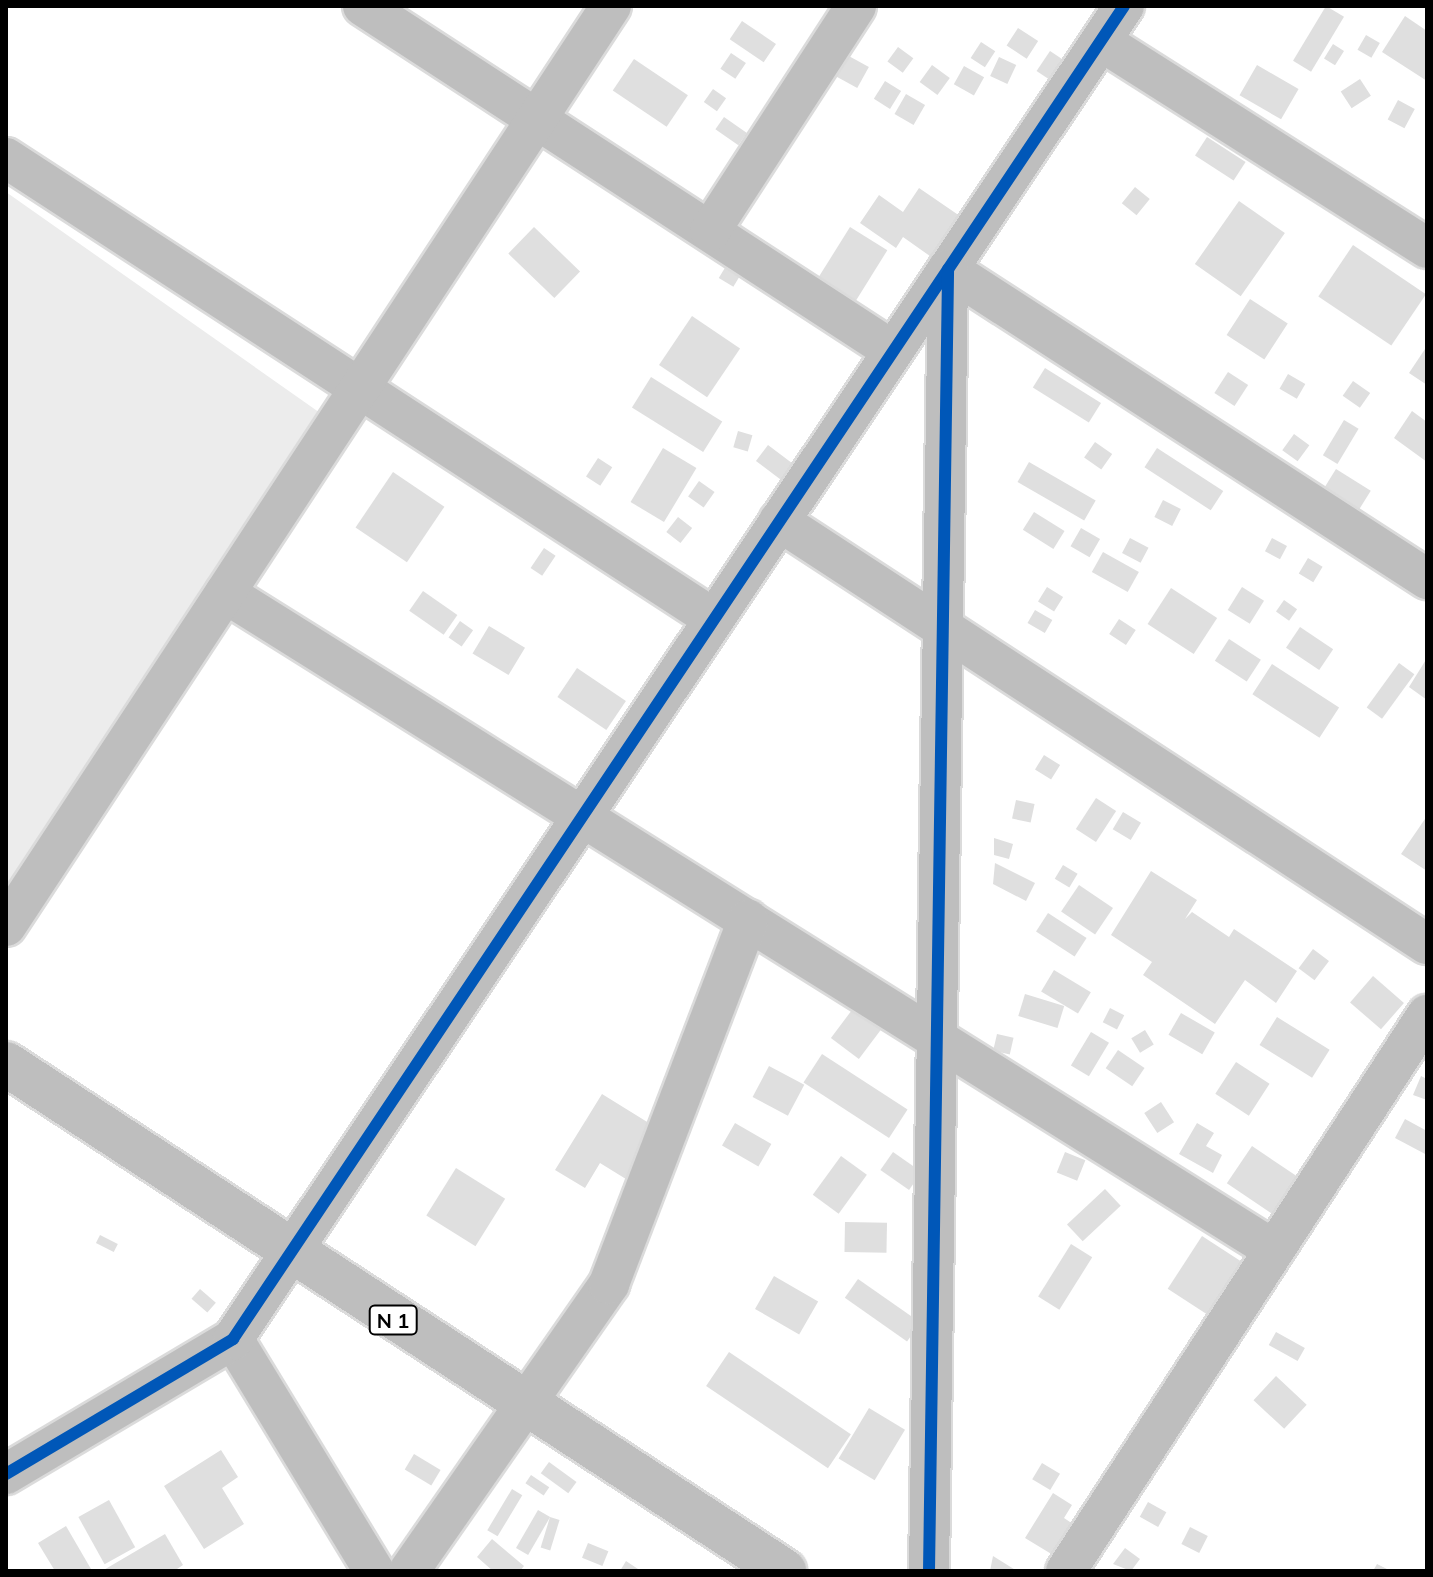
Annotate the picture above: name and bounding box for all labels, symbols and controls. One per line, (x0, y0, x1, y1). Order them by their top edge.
road number: N 1 (367, 1304, 419, 1336)

